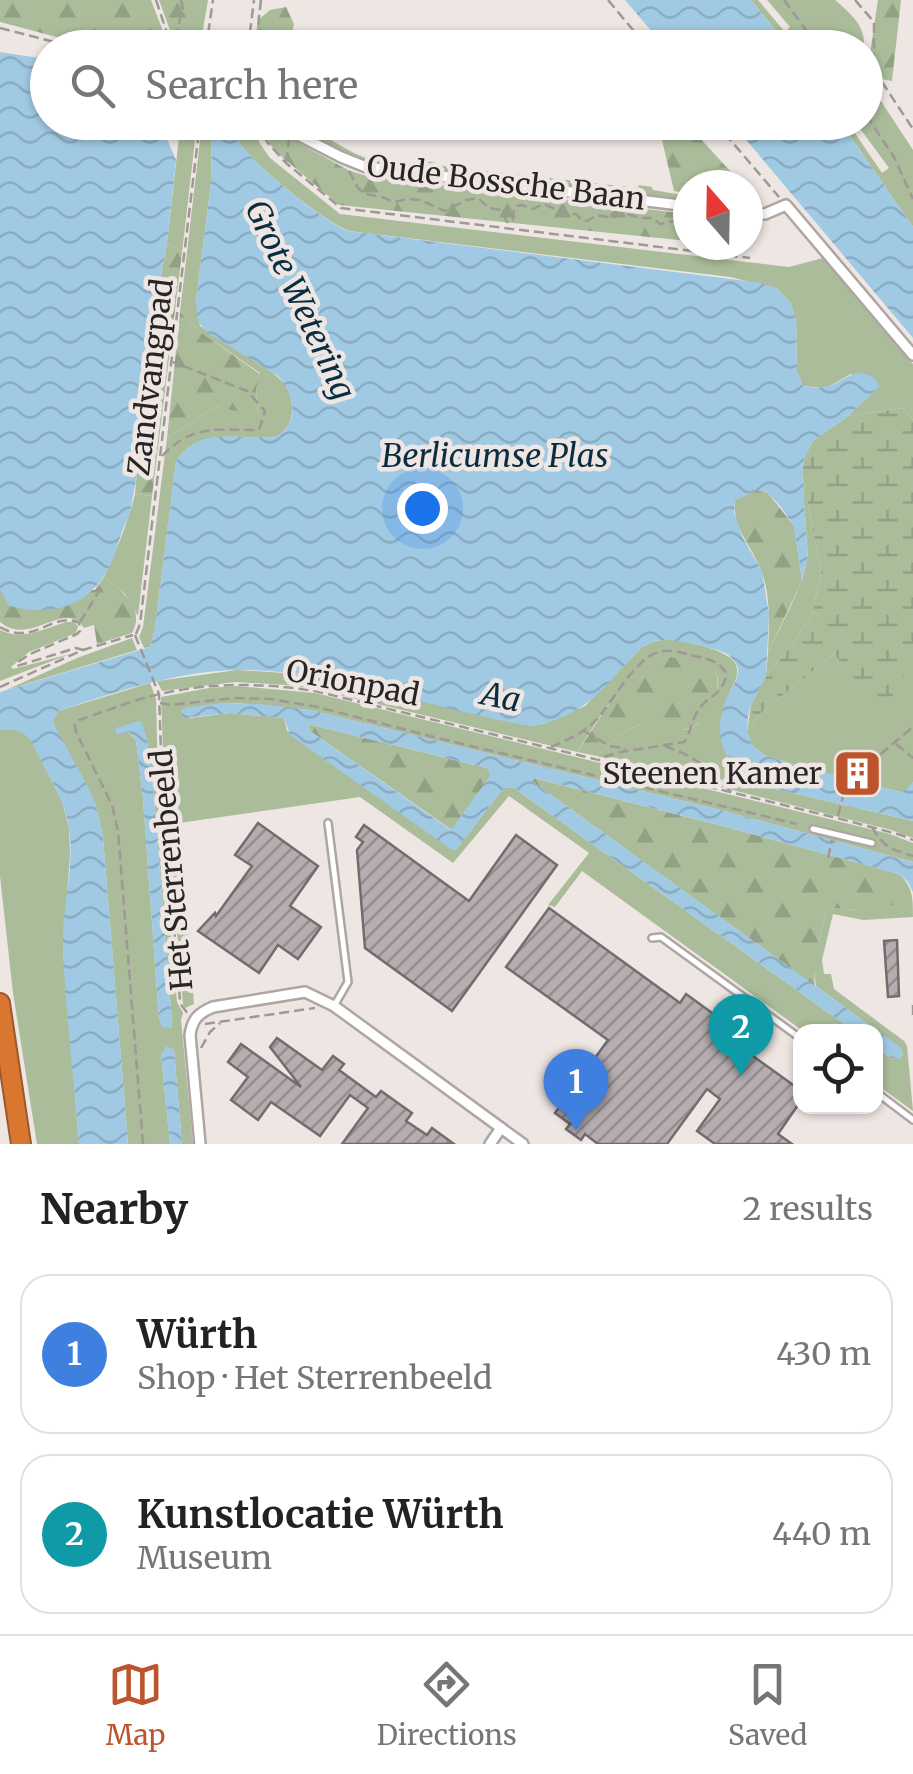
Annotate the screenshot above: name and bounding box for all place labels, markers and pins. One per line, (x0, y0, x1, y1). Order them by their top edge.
building icon: Steenen Kamer (831, 747, 883, 799)
place label: Steenen Kamer (603, 754, 822, 792)
pin: 2 (708, 994, 774, 1076)
pin: 1 (544, 1048, 608, 1131)

